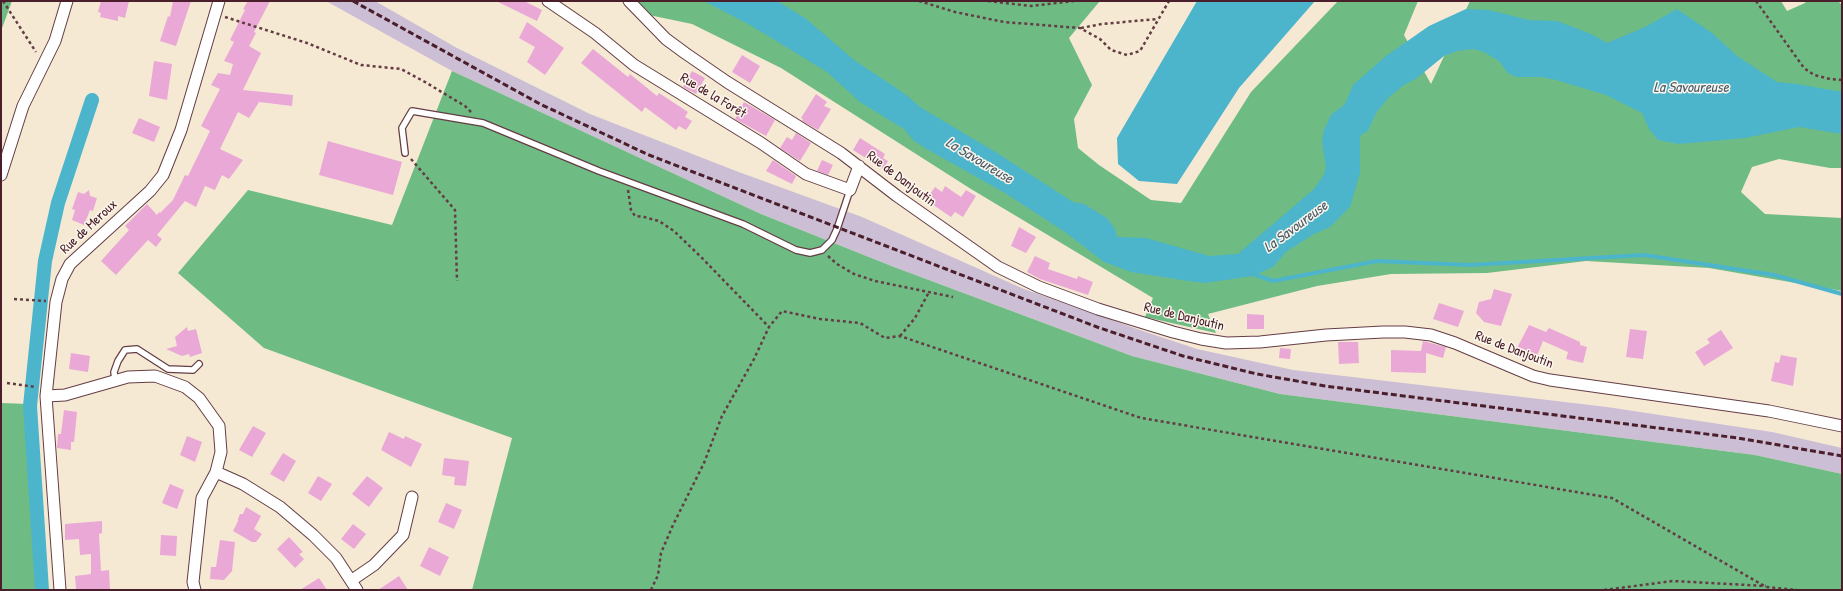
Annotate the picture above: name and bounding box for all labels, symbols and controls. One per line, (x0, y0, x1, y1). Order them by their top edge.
street label: Rue de la Forêt (677, 70, 749, 122)
water label: La Savoureuse (1653, 79, 1729, 97)
water label: La Savoureuse (942, 134, 1016, 188)
street label: Rue de Danjoutin (863, 148, 939, 210)
street label: Rue de Meroux (57, 196, 121, 258)
water label: La Savoureuse (1261, 197, 1331, 257)
street label: Rue de Danjoutin (1142, 299, 1226, 335)
street label: Rue de Danjoutin (1473, 327, 1555, 373)

